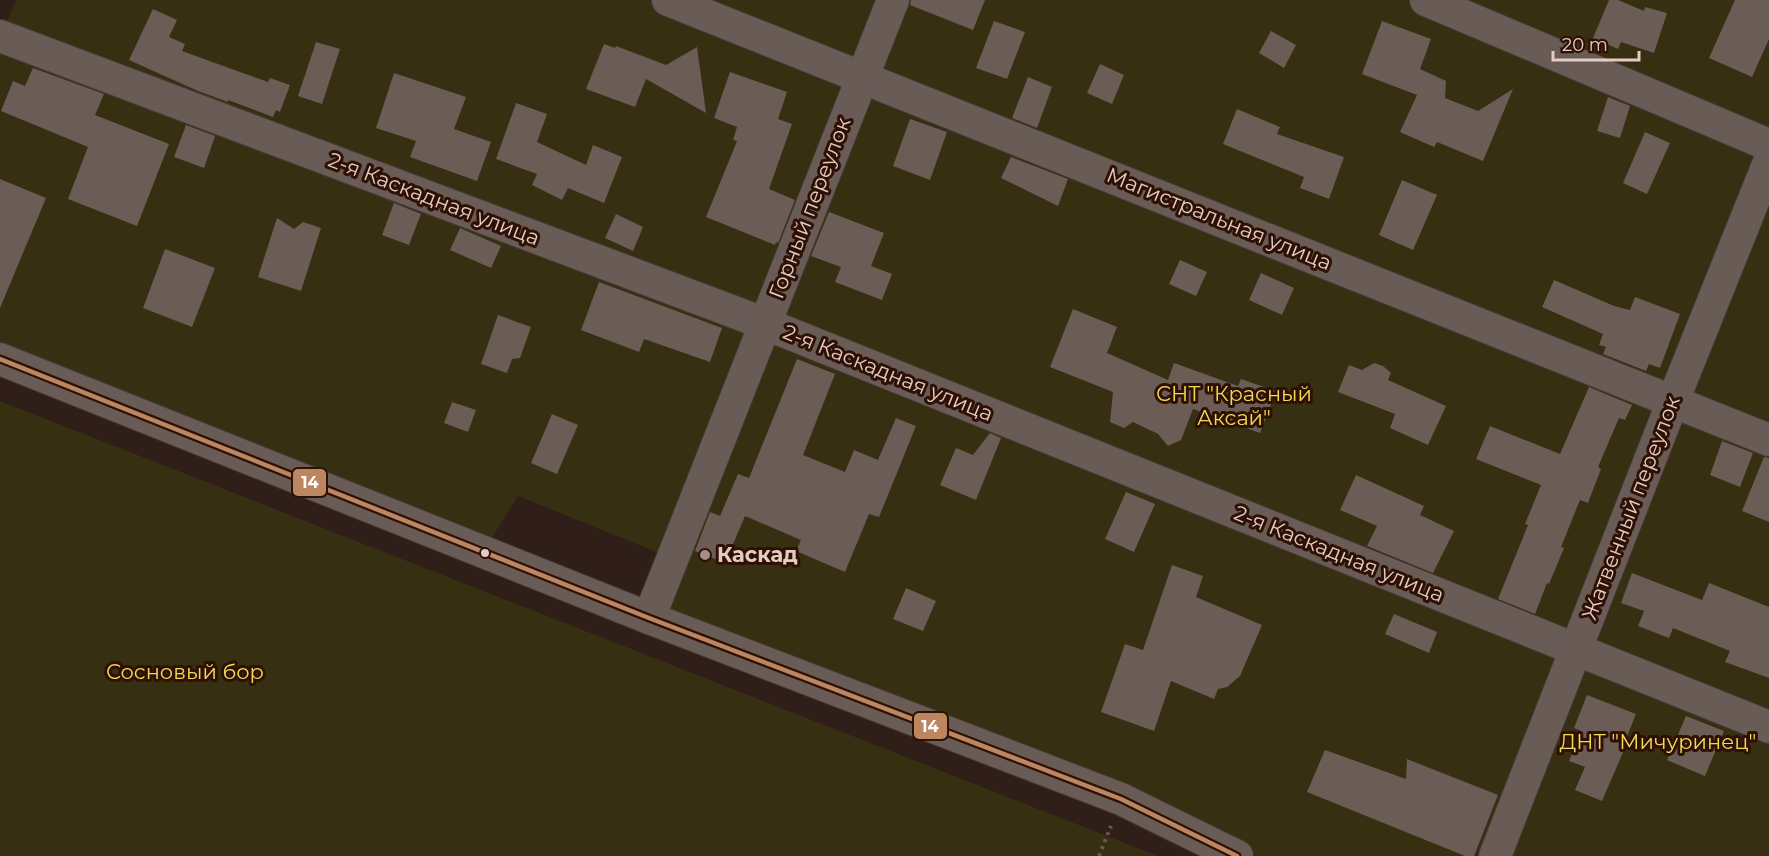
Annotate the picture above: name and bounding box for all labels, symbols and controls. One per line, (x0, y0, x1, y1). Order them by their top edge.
scale bar (1553, 24, 1638, 62)
text: 20 m (1562, 34, 1608, 56)
street label: Горный переулок (763, 114, 856, 302)
street label: 2-я Каскадная улица (325, 147, 543, 250)
street label: Магистральная улица (1103, 162, 1335, 275)
street label: 2-я Каскадная улица (780, 319, 997, 426)
park label: СНТ "Красный Аксай" (1156, 381, 1312, 430)
street label: Жатвенный переулок (1576, 392, 1685, 623)
line badge: 14 (292, 468, 327, 497)
text: 14 (301, 473, 319, 492)
street label: 2-я Каскадная улица (1231, 500, 1448, 607)
place label: Каскад (717, 542, 798, 567)
unlabelled marker (479, 547, 491, 559)
marker: Каскад (698, 548, 712, 562)
park label: Сосновый бор (106, 659, 264, 684)
line badge: 14 (913, 712, 948, 740)
text: 14 (921, 717, 939, 736)
park label: ДНТ "Мичуринец" (1560, 729, 1756, 754)

